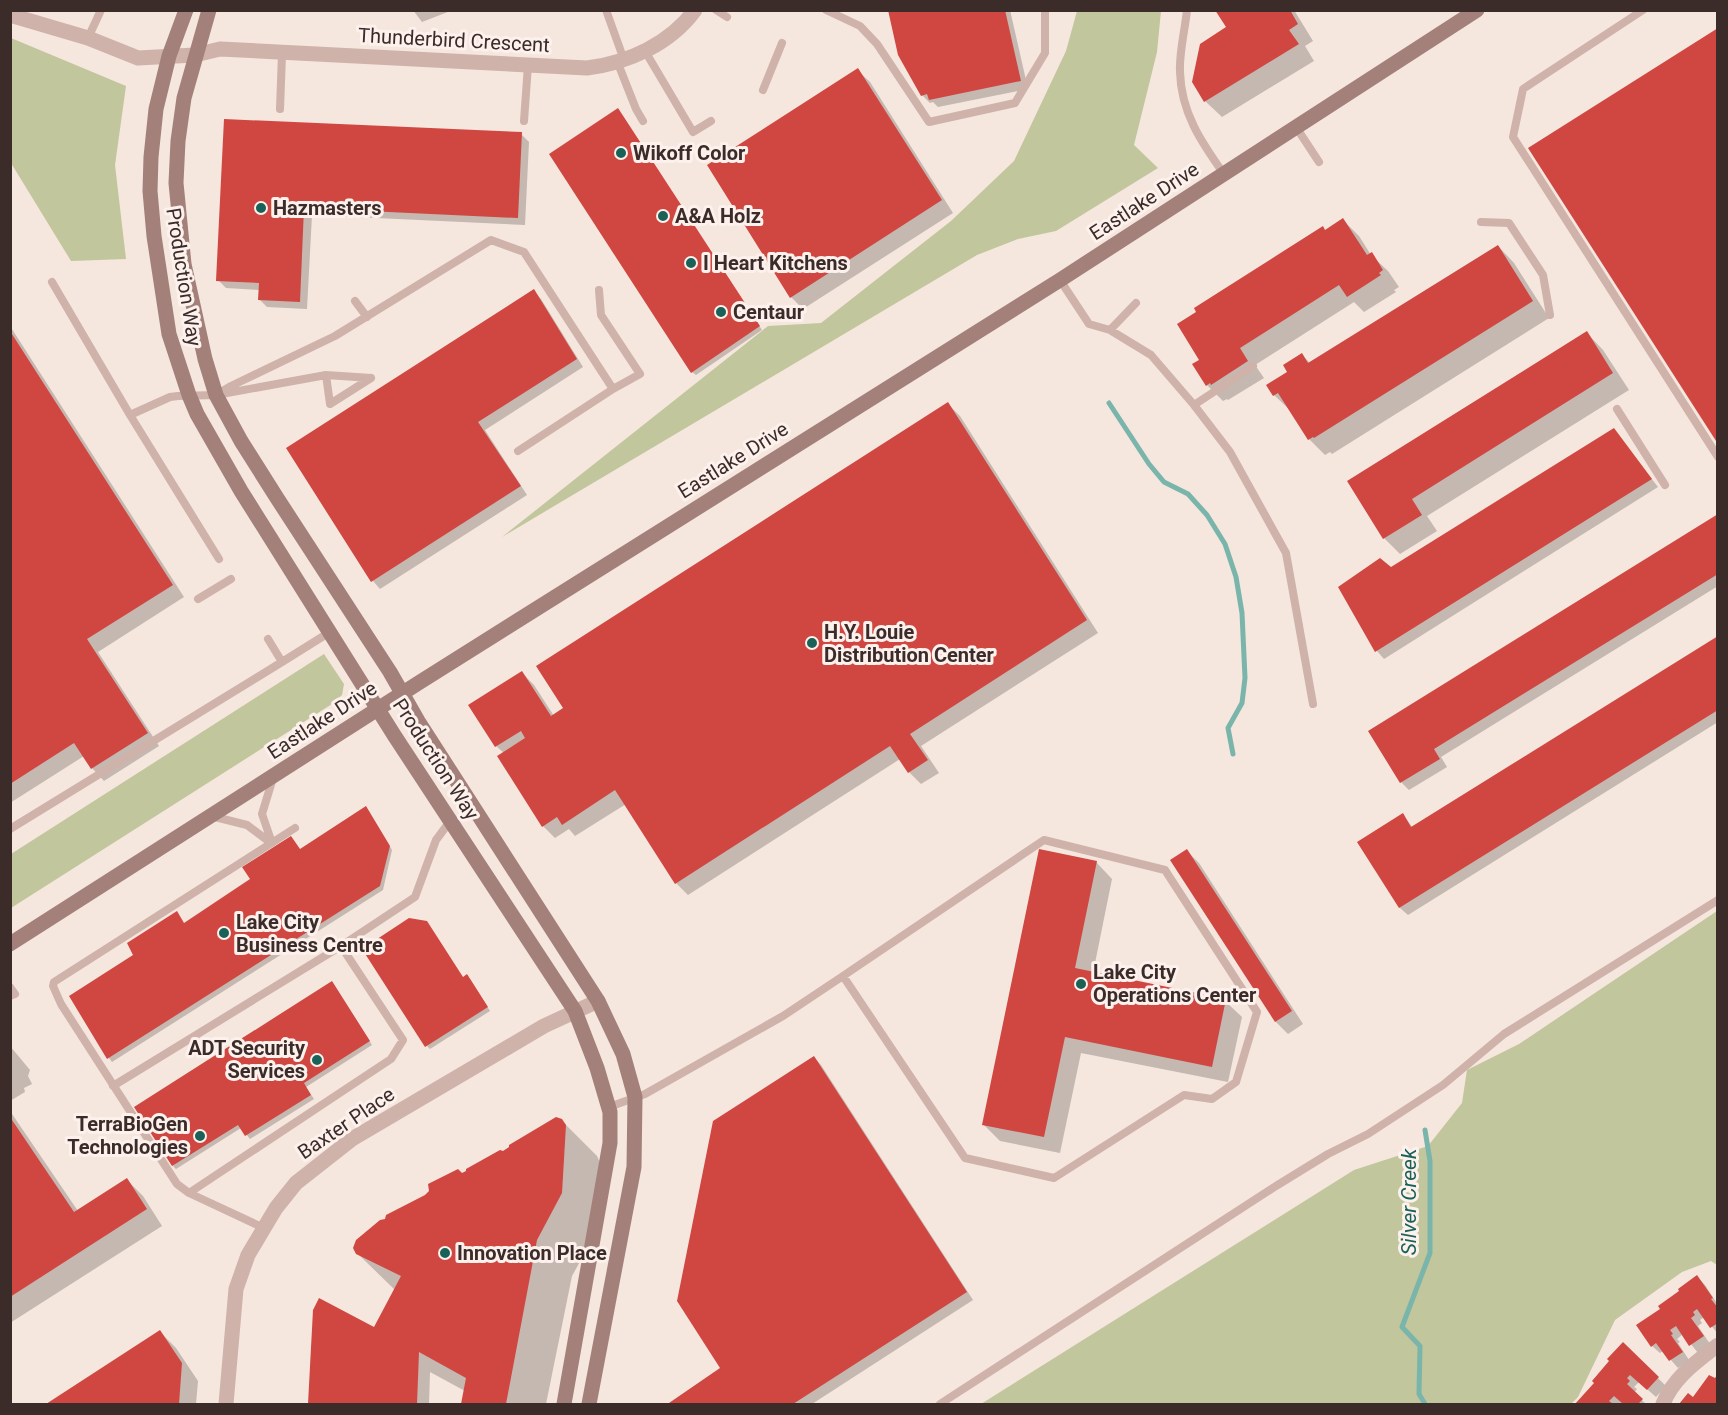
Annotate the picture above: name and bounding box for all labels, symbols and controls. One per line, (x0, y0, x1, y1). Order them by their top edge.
street label: Thunderbird Crescent (358, 23, 550, 57)
place label: Wikoff Color (633, 141, 746, 165)
marker: Wikoff Color (614, 146, 628, 160)
street label: Eastlake Drive (1085, 157, 1203, 245)
place label: Hazmasters (273, 196, 381, 220)
marker: Hazmasters (254, 201, 268, 215)
place label: A&A Holz (675, 204, 761, 228)
street label: Production Way (161, 206, 207, 348)
marker: A&A Holz (656, 209, 670, 223)
place label: I Heart Kitchens (703, 251, 848, 275)
marker: I Heart Kitchens (684, 256, 698, 270)
place label: Centaur (733, 300, 805, 324)
marker: Centaur (714, 305, 728, 319)
street label: Eastlake Drive (674, 417, 792, 503)
place label: H.Y. Louie Distribution Center (824, 620, 995, 667)
marker: H.Y. Louie Distribution Center (805, 636, 819, 650)
street label: Eastlake Drive (263, 676, 381, 764)
street label: Production Way (388, 694, 484, 825)
place label: Lake City Business Centre (236, 910, 383, 957)
marker: Lake City Business Centre (217, 926, 231, 940)
place label: Lake City Operations Center (1093, 960, 1257, 1007)
marker: Lake City Operations Center (1074, 977, 1088, 991)
place label: ADT Security Services (188, 1036, 306, 1083)
marker: ADT Security Services (310, 1053, 324, 1067)
street label: Baxter Place (293, 1082, 399, 1164)
place label: TerraBioGen Technologies (67, 1112, 188, 1159)
marker: TerraBioGen Technologies (193, 1129, 207, 1143)
water label: Silver Creek (1397, 1148, 1421, 1255)
place label: Innovation Place (457, 1241, 607, 1265)
marker: Innovation Place (438, 1246, 452, 1260)

